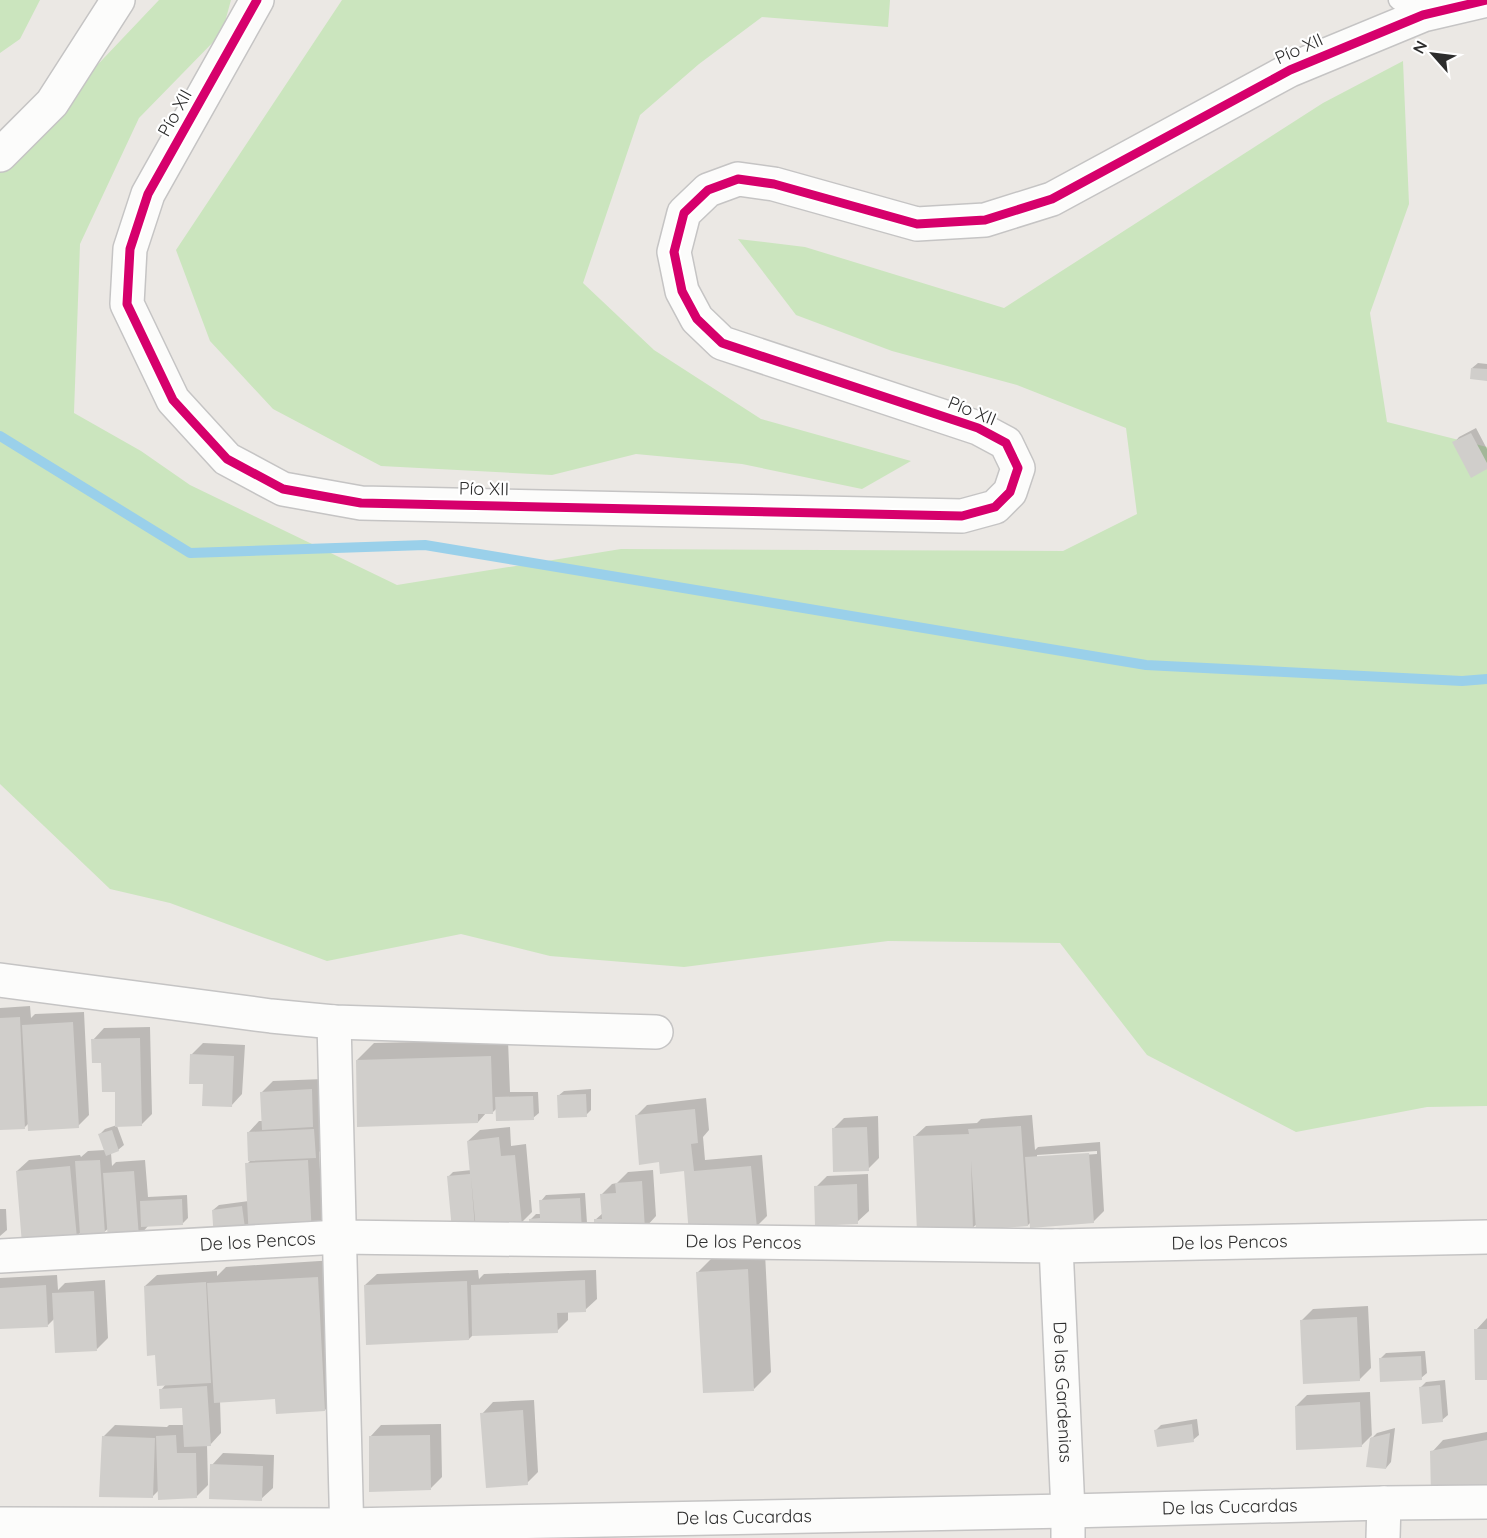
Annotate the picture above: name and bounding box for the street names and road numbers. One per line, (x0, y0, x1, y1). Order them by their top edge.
street label: Pío XII (1271, 28, 1326, 69)
street label: Pío XII (152, 85, 197, 140)
street label: Pío XII (945, 390, 1000, 431)
street label: Pío XII (459, 477, 509, 500)
street label: De los Pencos (199, 1226, 316, 1256)
street label: De los Pencos (685, 1229, 802, 1254)
street label: De los Pencos (1171, 1229, 1288, 1255)
street label: De las Gardenias (1048, 1321, 1078, 1463)
street label: De las Cucardas (1162, 1493, 1298, 1520)
street label: De las Cucardas (676, 1504, 812, 1530)

